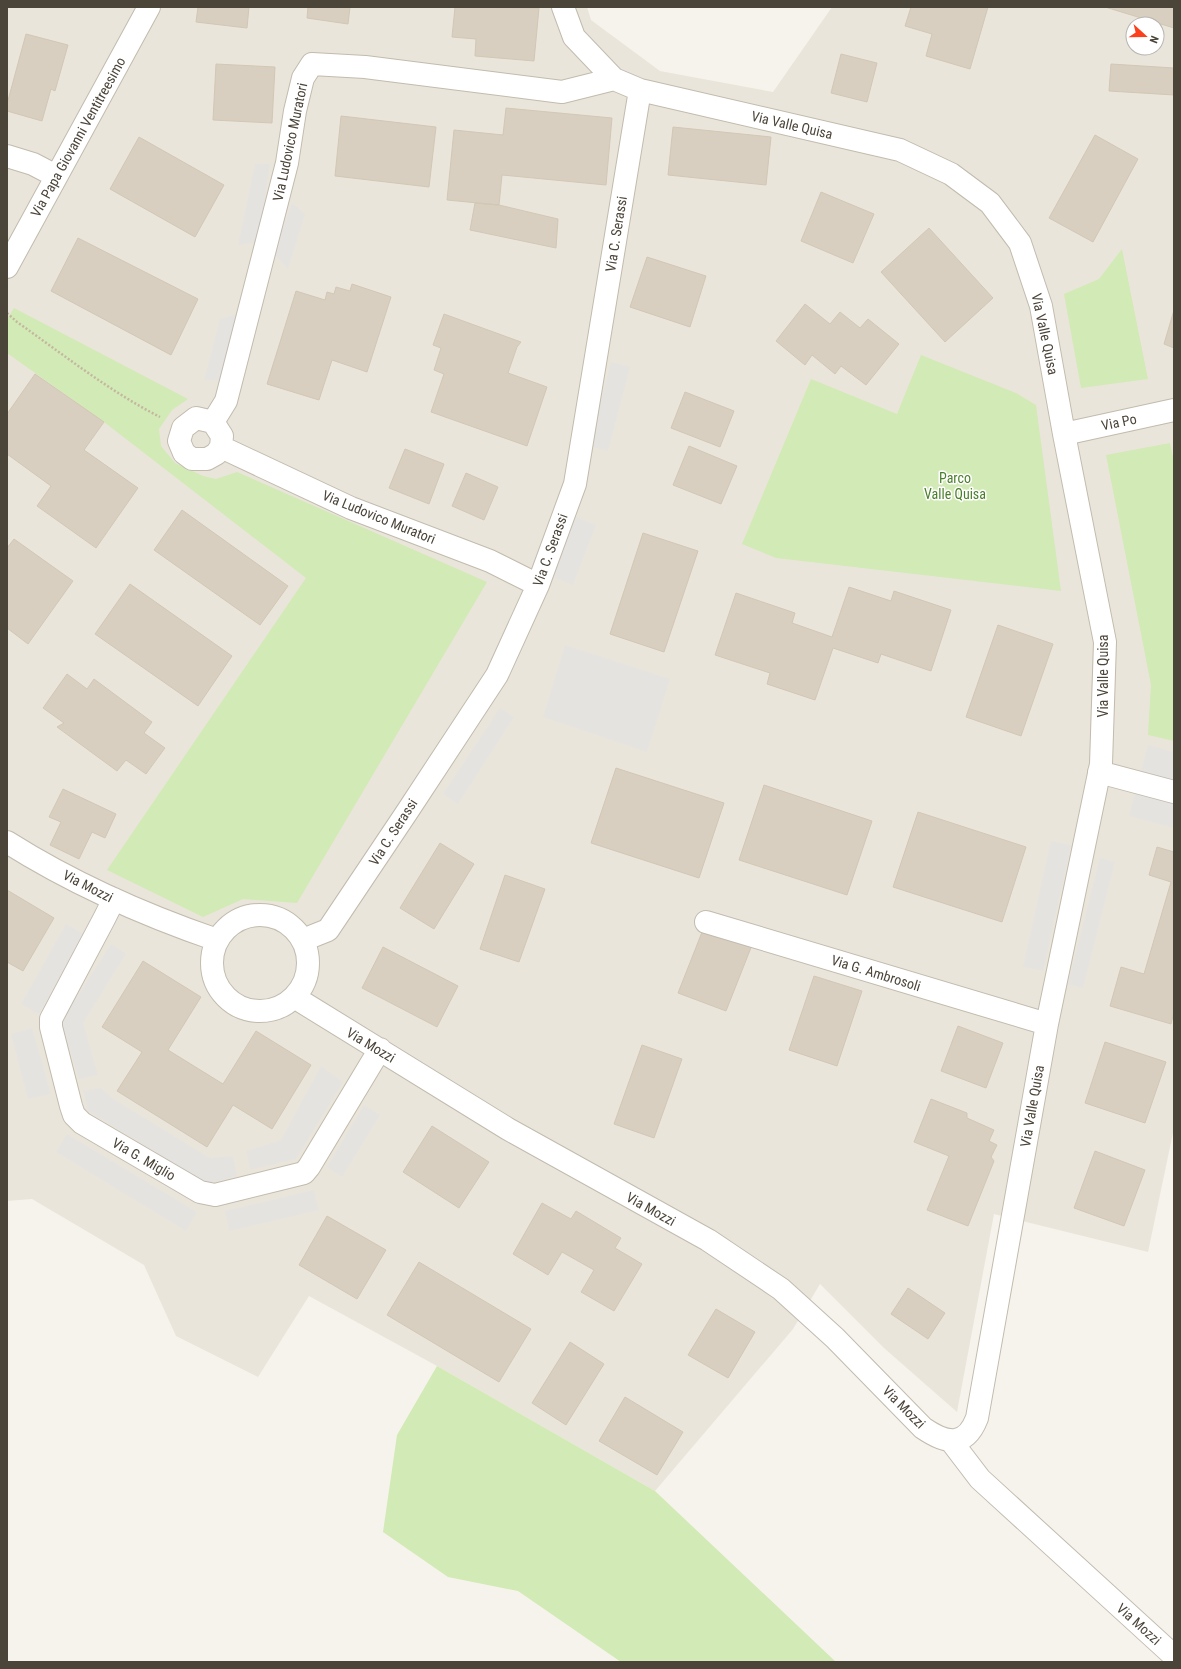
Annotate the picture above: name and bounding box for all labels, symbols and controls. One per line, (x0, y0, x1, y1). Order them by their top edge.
north arrow (1125, 16, 1165, 56)
text: N (1147, 34, 1161, 45)
street label: Via Papa Giovanni Ventitreesimo (27, 54, 129, 220)
street label: Via Ludovico Muratori (270, 81, 310, 203)
street label: Via Valle Quisa (750, 108, 834, 142)
street label: Via C. Serassi (602, 195, 630, 273)
street label: Via Valle Quisa (1029, 292, 1061, 376)
street label: Via Po (1100, 410, 1138, 434)
park label: Parco Valle Quisa (924, 470, 986, 502)
street label: Via Ludovico Muratori (320, 487, 438, 547)
street label: Via C. Serassi (529, 511, 571, 589)
street label: Via Valle Quisa (1095, 635, 1111, 717)
street label: Via C. Serassi (366, 796, 420, 868)
street label: Via Mozzi (60, 867, 116, 905)
street label: Via G. Ambrosoli (829, 952, 923, 994)
street label: Via Mozzi (344, 1024, 398, 1066)
street label: Via Valle Quisa (1017, 1064, 1047, 1148)
street label: Via G. Miglio (110, 1134, 178, 1184)
street label: Via Mozzi (624, 1189, 678, 1229)
street label: Via Mozzi (879, 1382, 929, 1432)
street label: Via Mozzi (1114, 1600, 1164, 1648)

